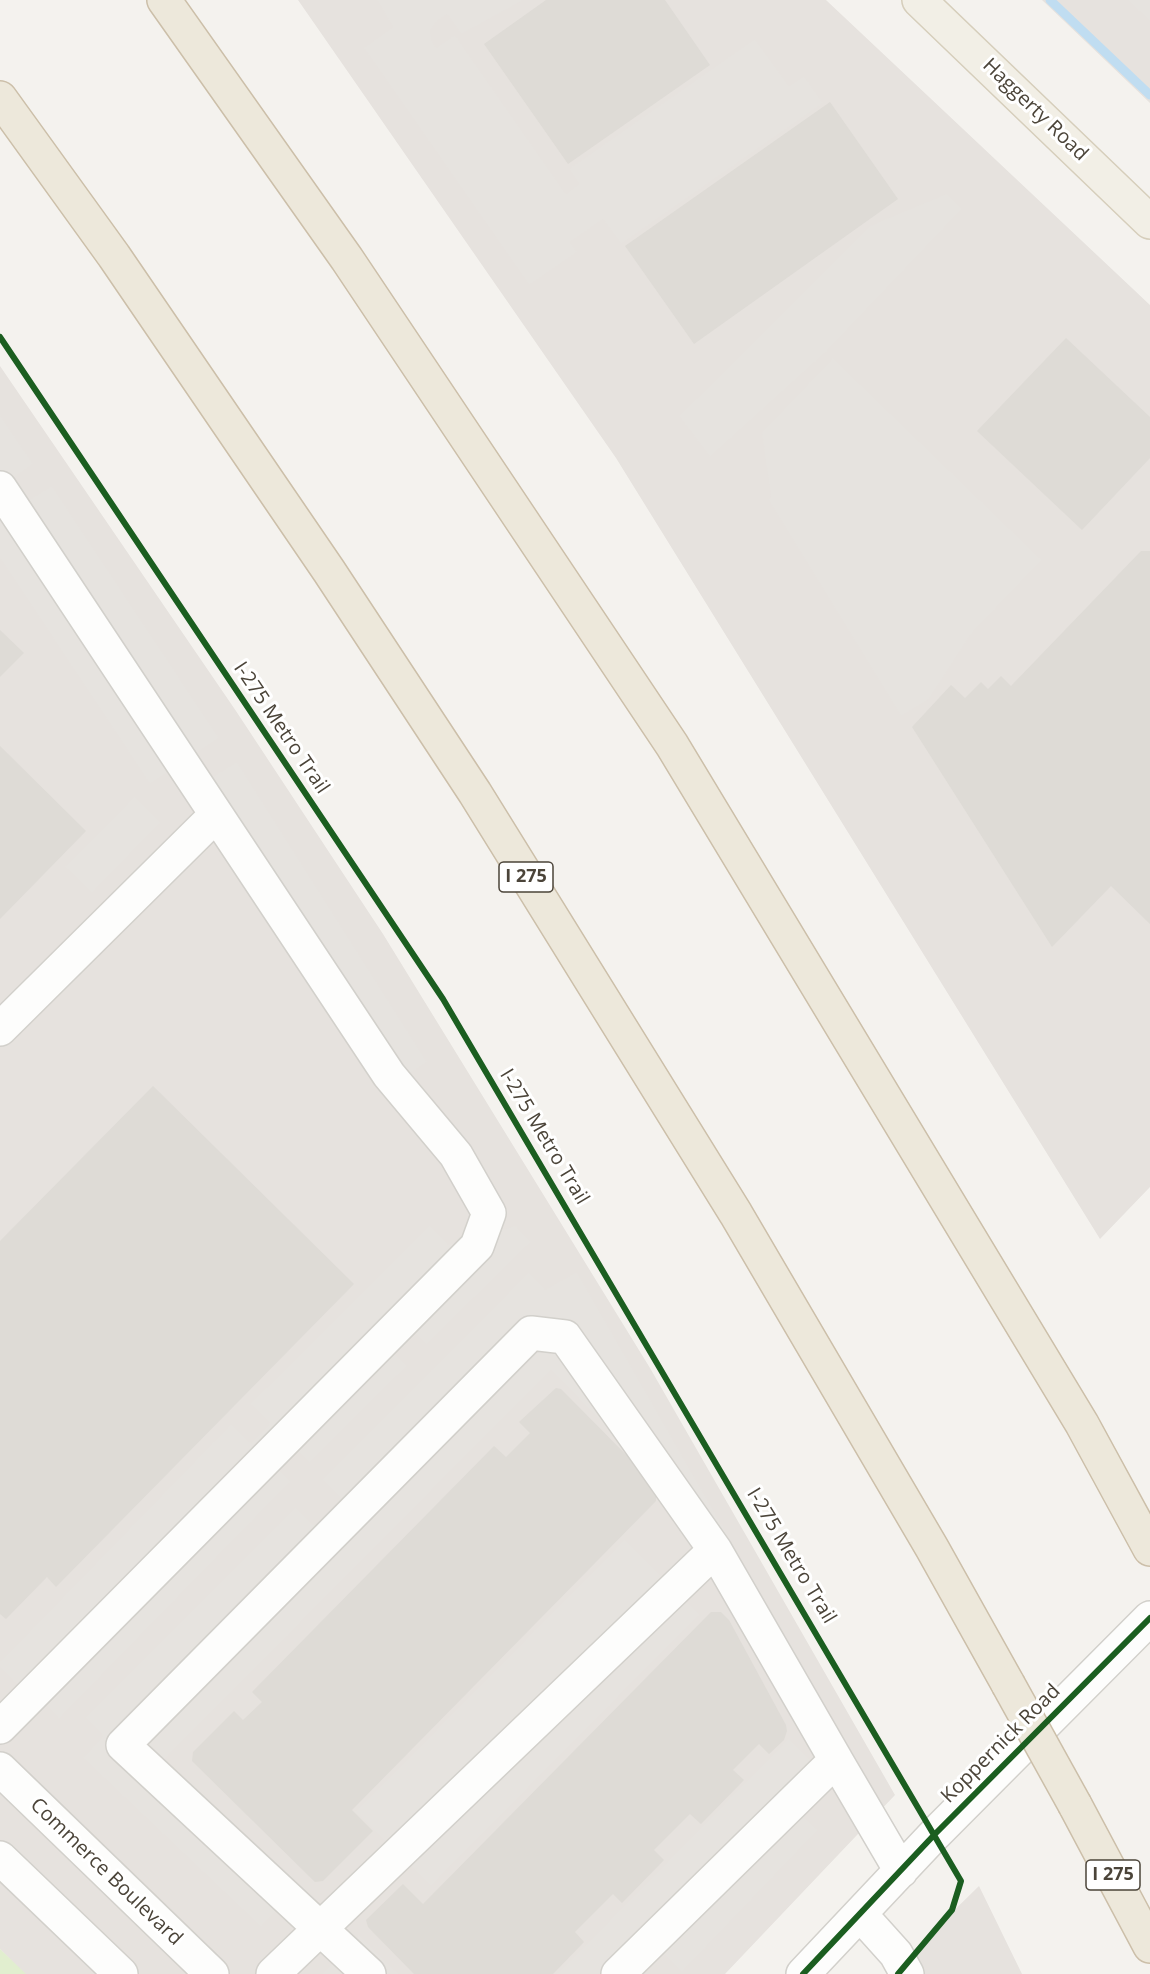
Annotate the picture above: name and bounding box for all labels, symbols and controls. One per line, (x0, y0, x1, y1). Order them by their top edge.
street label: Haggerty Road (977, 54, 1093, 166)
street label: I-275 Metro Trail (228, 658, 334, 798)
road number: I 275 (499, 862, 553, 892)
street label: I-275 Metro Trail (494, 1065, 594, 1209)
street label: I-275 Metro Trail (741, 1484, 841, 1628)
street label: Koppernick Road (936, 1679, 1066, 1809)
street label: Commerce Boulevard (25, 1793, 187, 1951)
road number: I 275 (1086, 1860, 1140, 1890)

